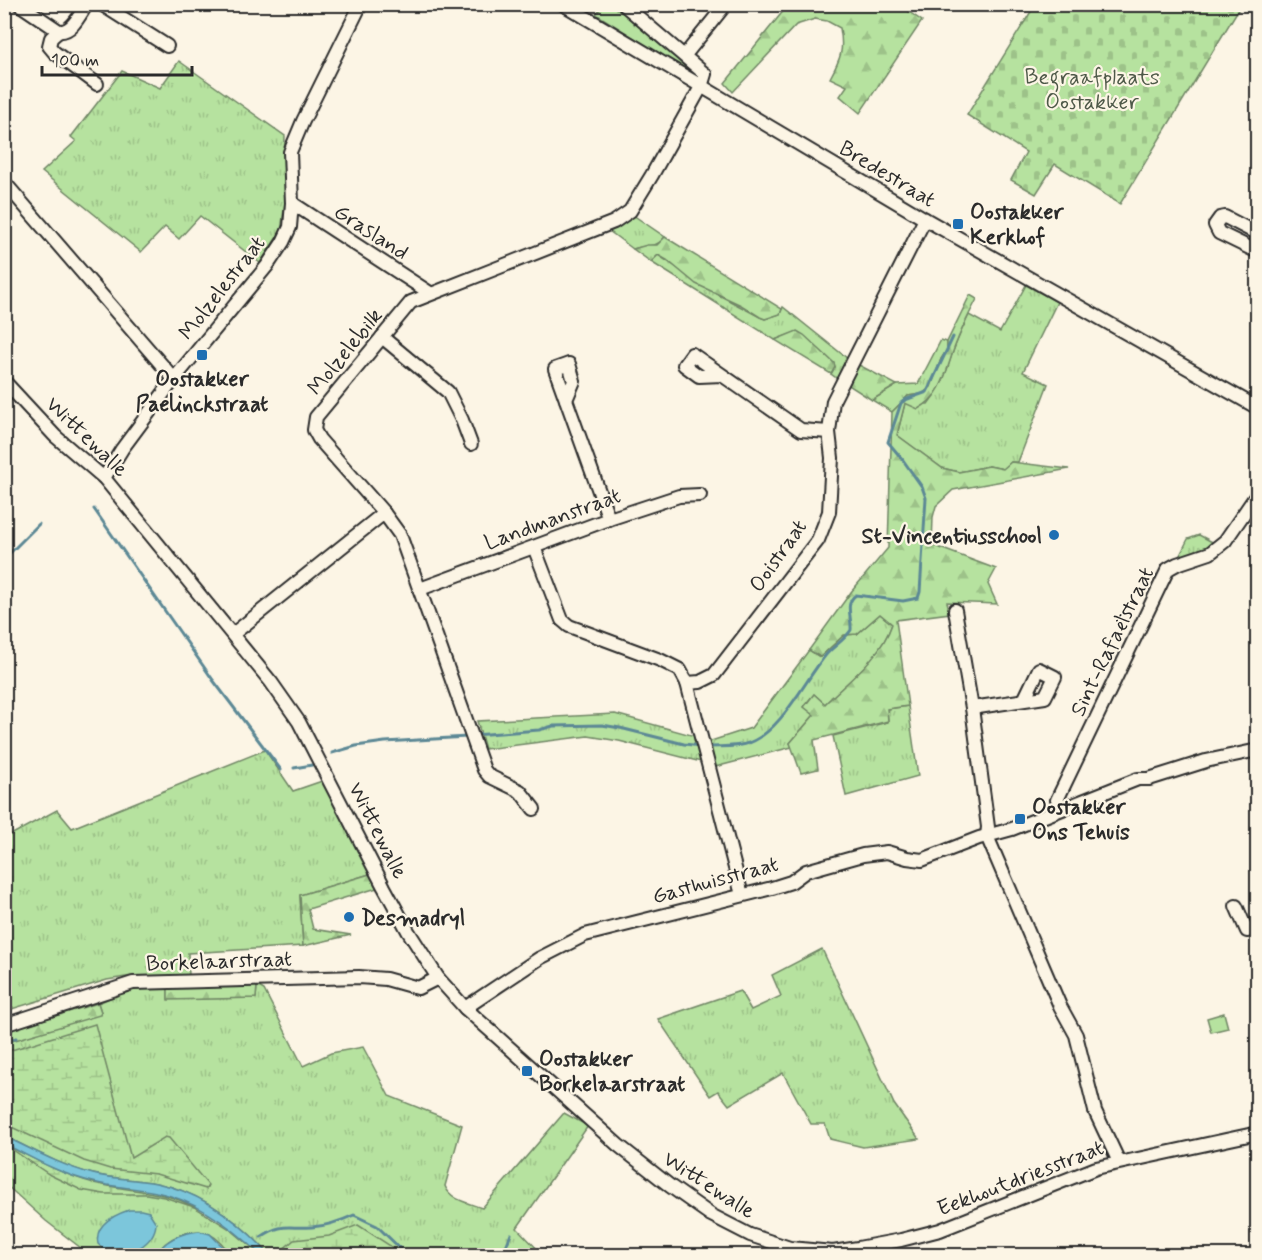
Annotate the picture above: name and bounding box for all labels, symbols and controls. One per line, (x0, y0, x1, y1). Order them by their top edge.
scale bar (42, 39, 192, 77)
text: 100 m (51, 49, 99, 73)
park label: Begraafplaats Oostakker (1024, 64, 1160, 117)
street label: Bredestraat (834, 135, 940, 214)
street label: Grasland (328, 198, 414, 267)
place label: Oostakker Kerkhof (970, 199, 1064, 252)
marker: Oostakker Kerkhof (951, 217, 965, 231)
street label: Molzelestraat (173, 230, 272, 346)
street label: Molzelebilk (302, 303, 389, 402)
marker: Oostakker Paelinckstraat (195, 348, 209, 362)
place label: Oostakker Paelinckstraat (136, 366, 268, 419)
street label: Wittewalle (39, 391, 134, 484)
street label: Landmanstraat (481, 482, 625, 558)
street label: Ooistraat (743, 514, 814, 598)
place label: St-Vincentiusschool (862, 523, 1042, 551)
marker: St-Vincentiusschool (1047, 528, 1061, 542)
street label: Sint-Rafaëlstraat (1065, 563, 1161, 721)
street label: Wittewalle (341, 778, 413, 884)
place label: Oostakker Ons Tehuis (1032, 794, 1130, 847)
marker: Oostakker Ons Tehuis (1013, 812, 1027, 826)
street label: Gasthuisstraat (649, 851, 782, 911)
place label: Desmadryl (361, 905, 465, 933)
marker: Desmadryl (342, 910, 356, 924)
street label: Borkelaarstraat (146, 945, 293, 979)
place label: Oostakker Borkelaarstraat (539, 1046, 685, 1099)
marker: Oostakker Borkelaarstraat (520, 1064, 534, 1078)
street label: Eekhoutdriesstraat (933, 1134, 1108, 1224)
street label: Wittewalle (657, 1145, 760, 1226)

